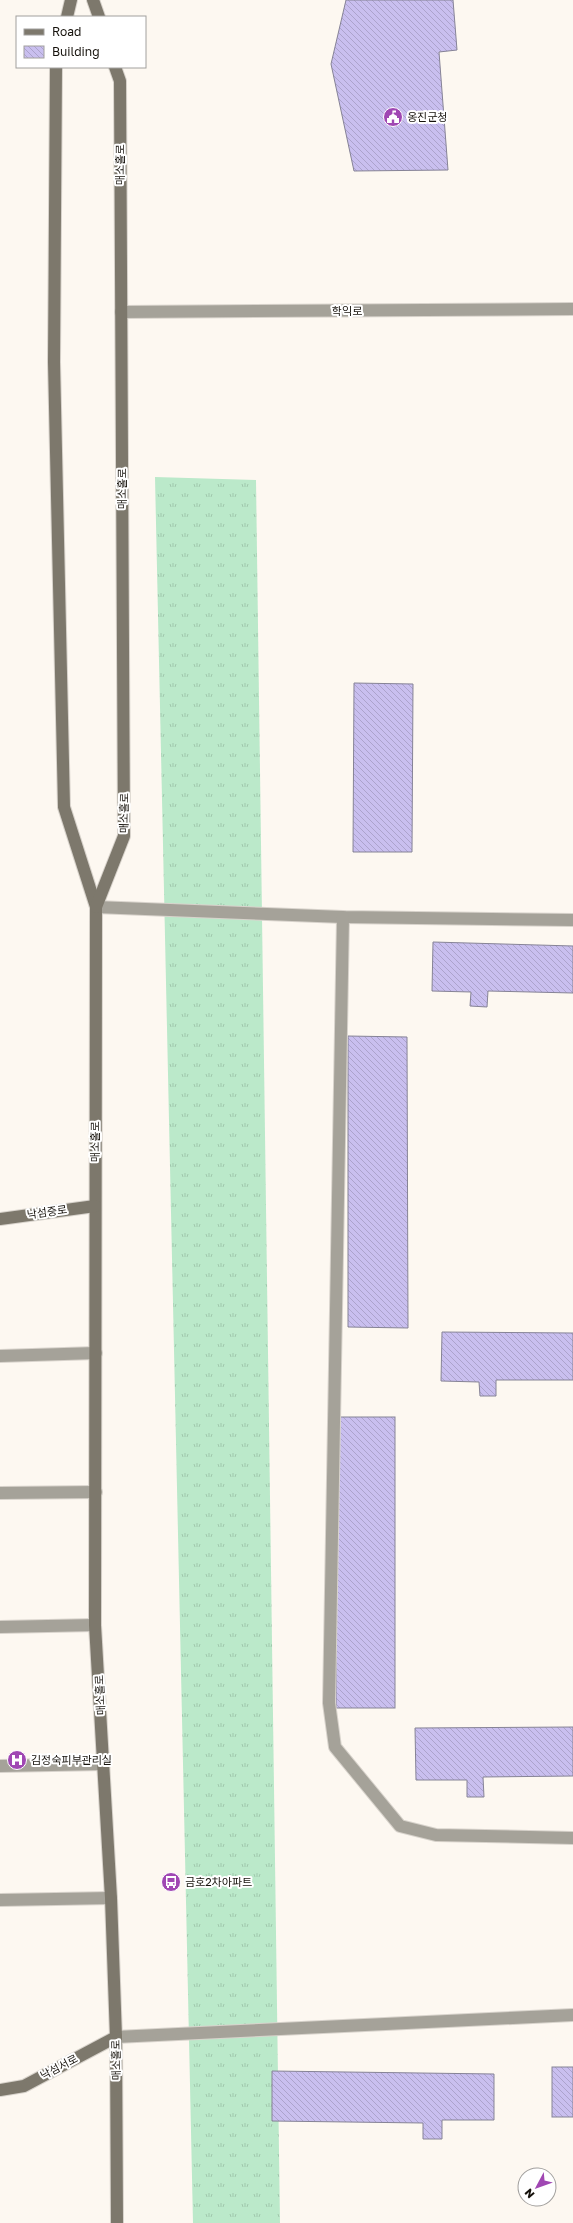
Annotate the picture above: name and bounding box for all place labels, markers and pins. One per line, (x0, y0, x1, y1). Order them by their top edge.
public building icon: 옹진군청 (382, 106, 404, 128)
place label: 옹진군청 (407, 110, 447, 123)
hospital icon: 김정숙피부관리실 (6, 1749, 28, 1771)
place label: 김정숙피부관리실 (31, 1753, 112, 1766)
bus stop icon: 금호2차아파트 (160, 1871, 182, 1893)
place label: 금호2차아파트 (185, 1875, 252, 1888)

